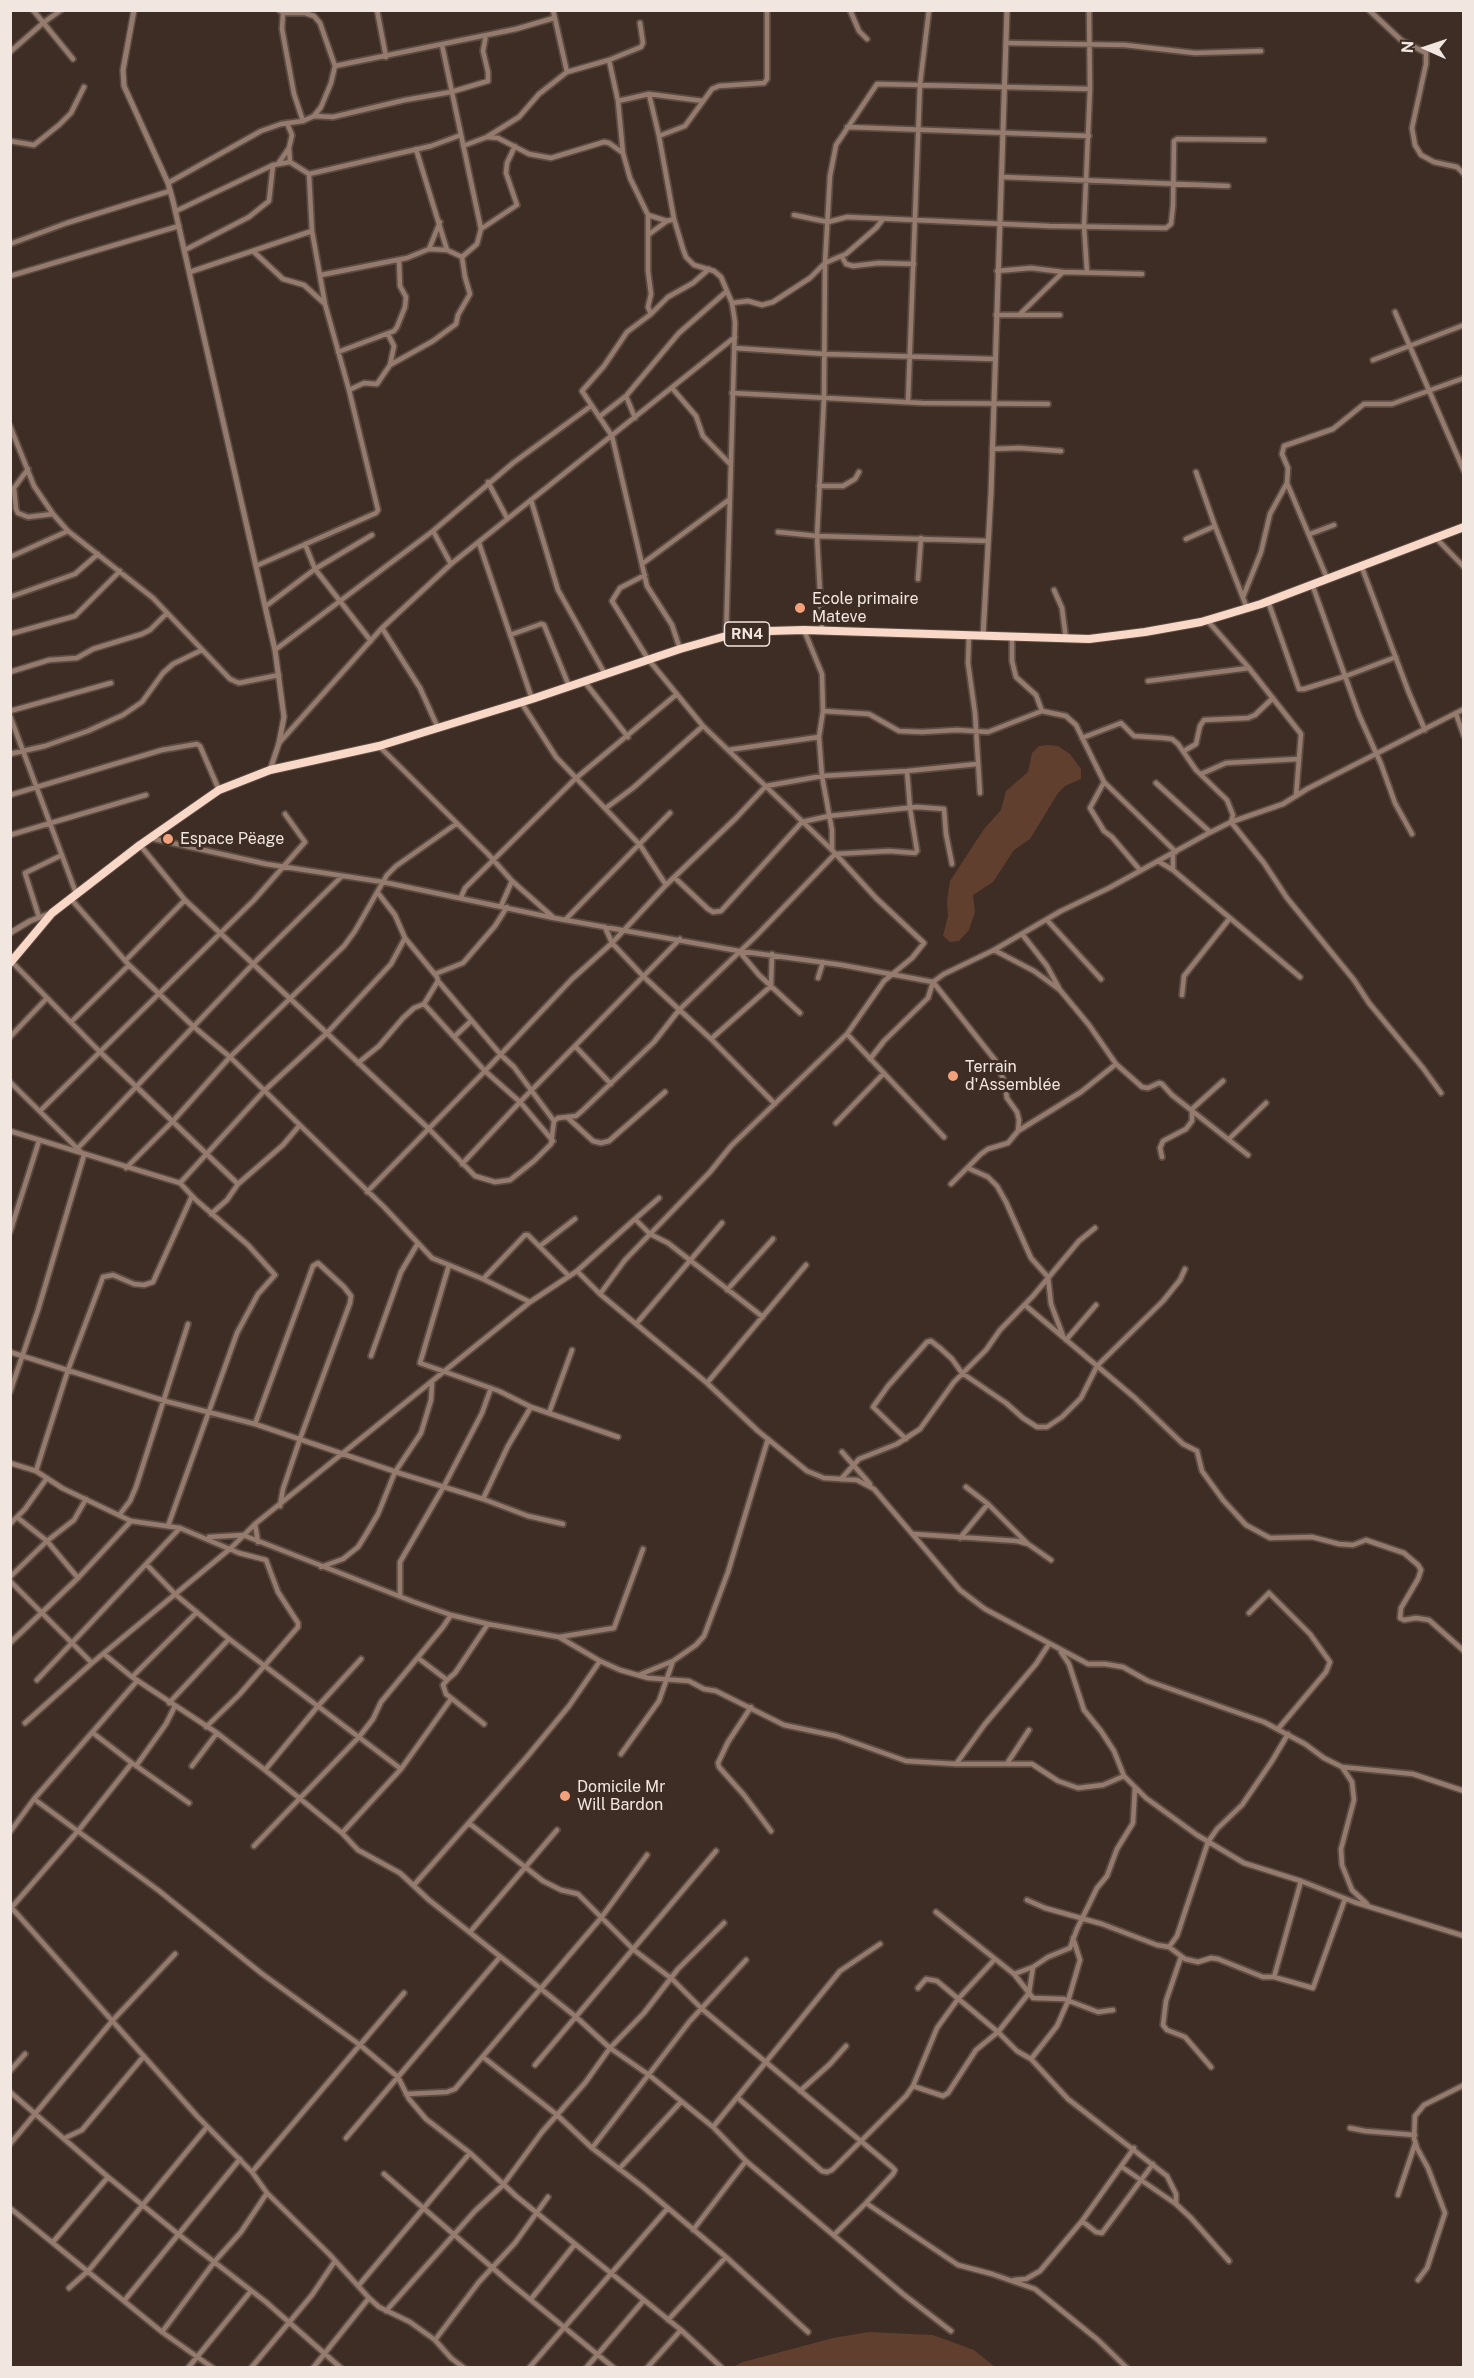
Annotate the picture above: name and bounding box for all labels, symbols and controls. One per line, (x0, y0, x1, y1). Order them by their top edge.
north arrow (1396, 18, 1456, 78)
text: N (1398, 40, 1417, 54)
place label: Ecole primaire Mateve (812, 589, 919, 627)
marker: Ecole primaire Mateve (793, 601, 807, 615)
road number: RN4 (724, 622, 770, 646)
place label: Espace Pëage (180, 829, 284, 849)
marker: Espace Pëage (161, 832, 175, 846)
place label: Terrain d'Assemblée (965, 1057, 1061, 1095)
marker: Terrain d'Assemblée (946, 1069, 960, 1083)
place label: Domicile Mr Will Bardon (577, 1777, 665, 1815)
marker: Domicile Mr Will Bardon (558, 1789, 572, 1803)

